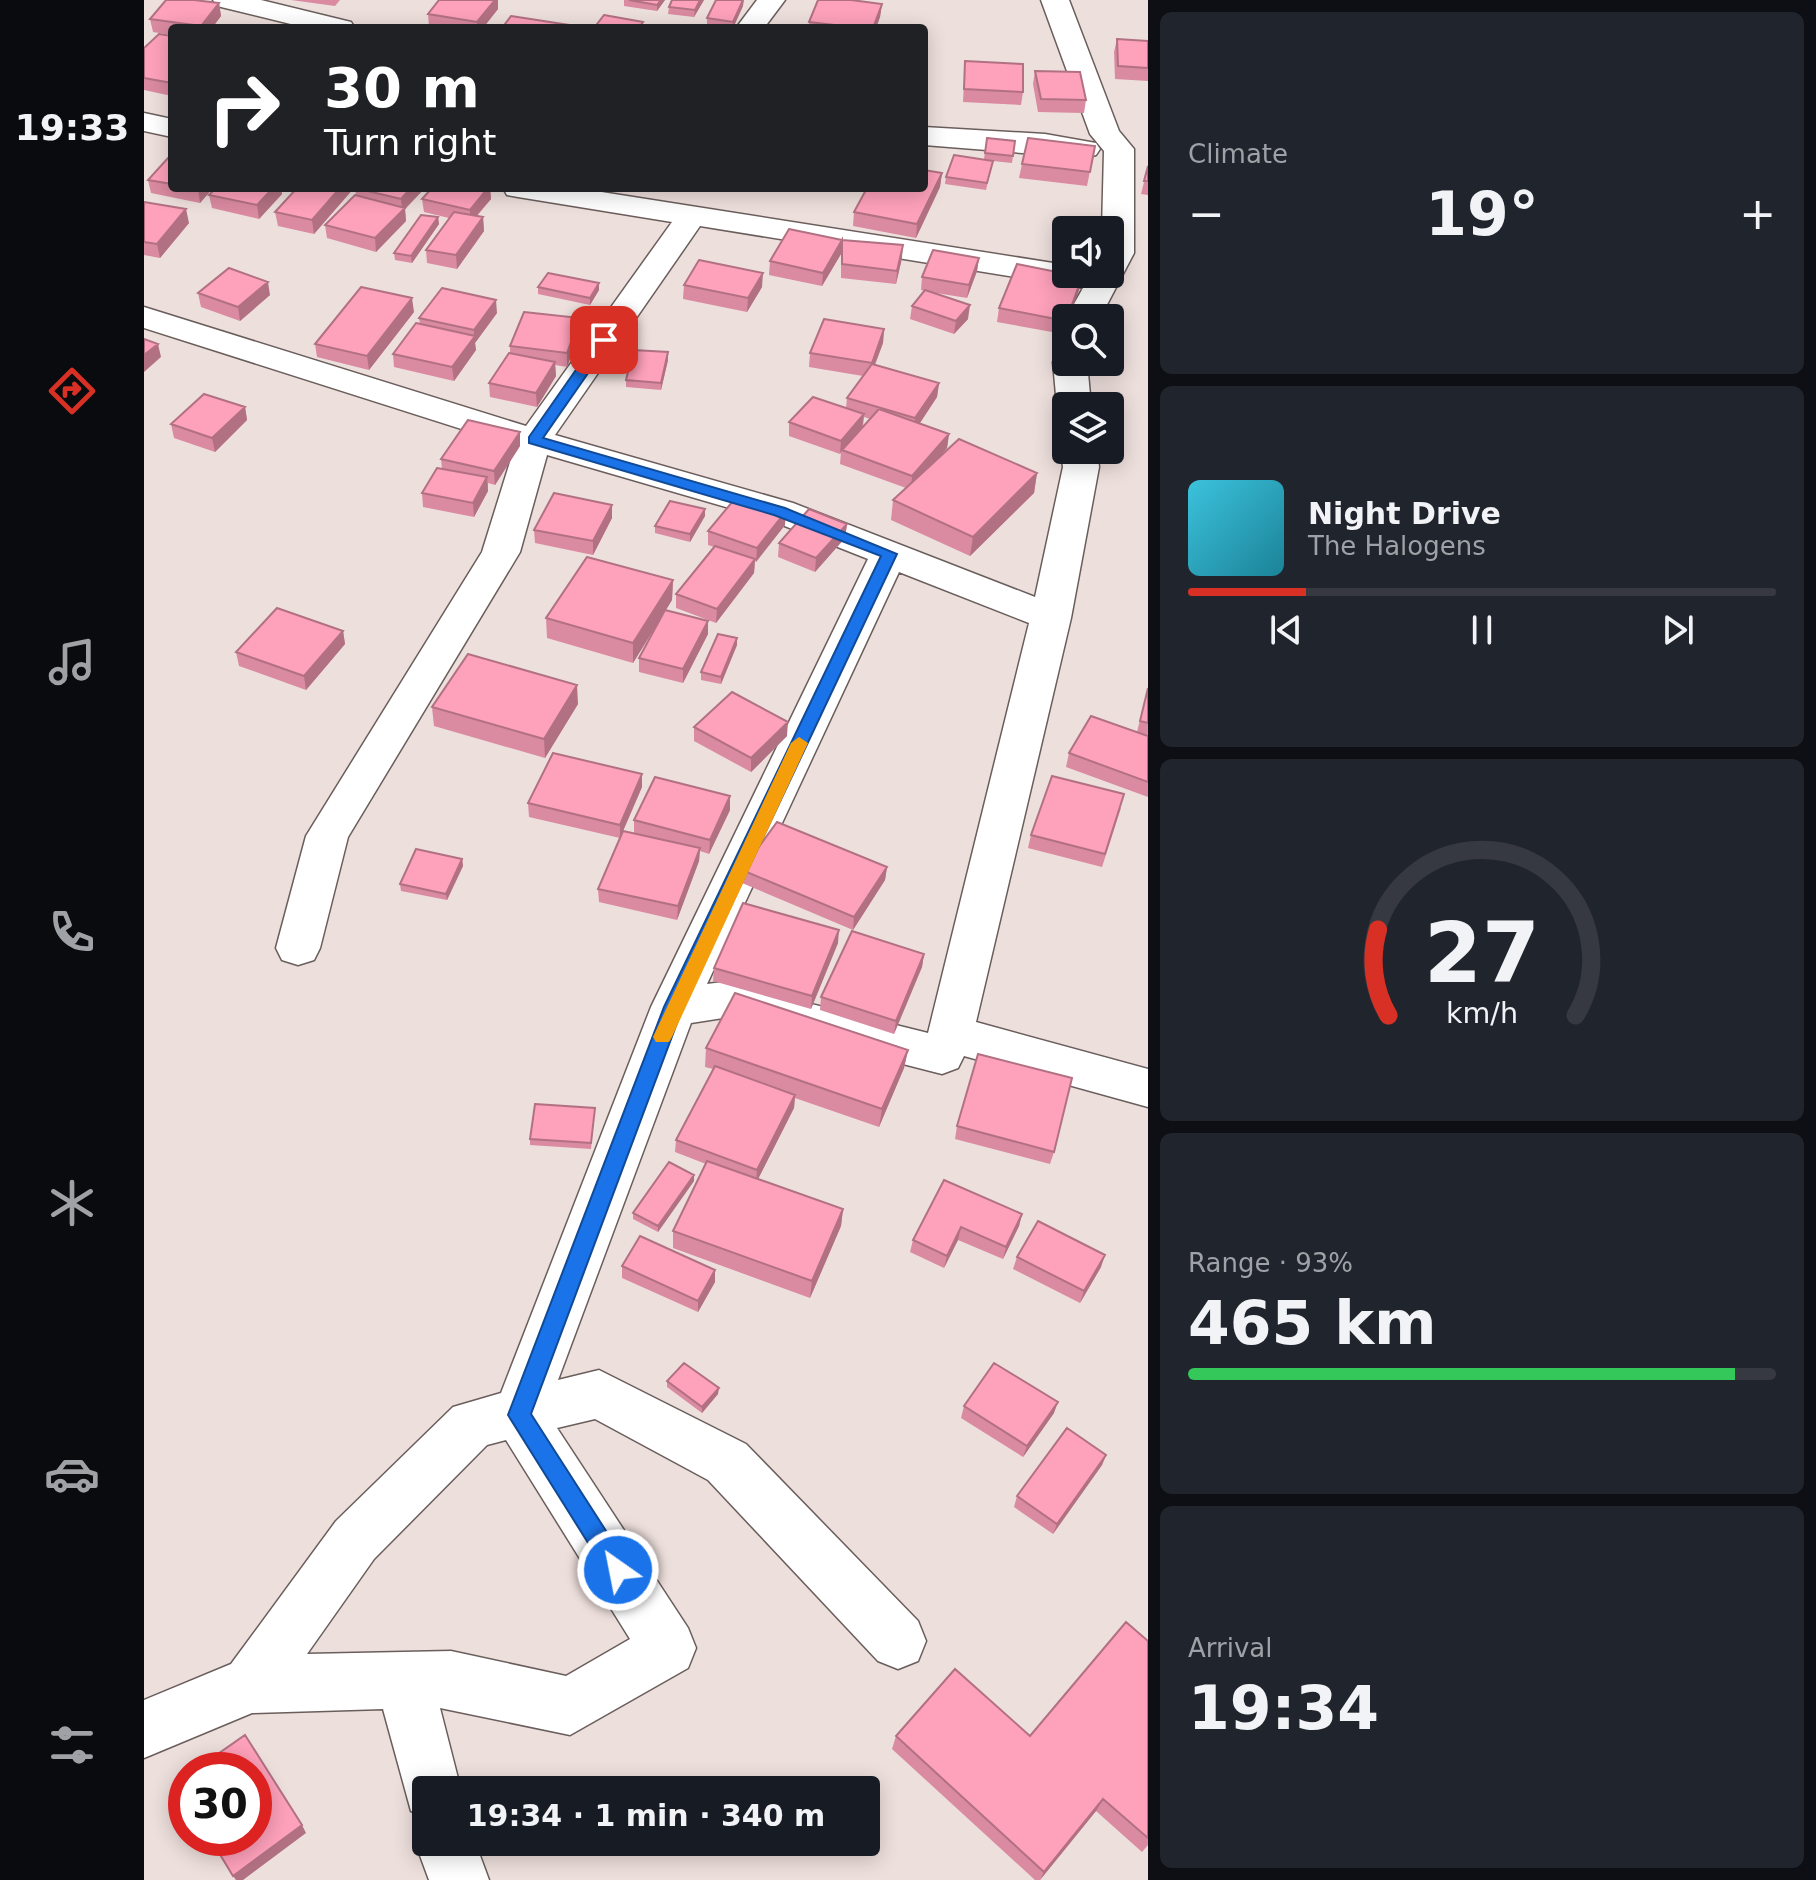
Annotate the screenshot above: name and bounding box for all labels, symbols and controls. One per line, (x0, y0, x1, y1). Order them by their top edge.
text: 30 m (324, 55, 480, 120)
icon: right (192, 56, 296, 160)
text: 19:33 (15, 107, 129, 148)
text: Turn right (324, 122, 496, 163)
text: Climate (1188, 139, 1288, 169)
text: 19° (1425, 179, 1539, 249)
text: − (1188, 188, 1225, 239)
text: + (1739, 188, 1776, 239)
map controls (1052, 216, 1124, 464)
button: sound (1052, 216, 1124, 288)
button: search (1052, 304, 1124, 376)
pin (570, 306, 638, 374)
icon: arrive (582, 318, 626, 362)
icon: directions (44, 363, 100, 419)
button: layers (1052, 392, 1124, 464)
text: Night Drive (1308, 496, 1501, 531)
text: The Halogens (1308, 531, 1486, 561)
icon: previous (1264, 608, 1308, 652)
icon: pause (1460, 608, 1504, 652)
icon: next (1656, 608, 1700, 652)
icon: music (44, 634, 100, 690)
icon: phone (44, 904, 100, 960)
text: 27 (1424, 905, 1540, 1002)
text: km/h (1446, 996, 1518, 1030)
icon: climate (44, 1175, 100, 1231)
text: Range · 93% (1188, 1248, 1353, 1278)
text: 465 km (1188, 1288, 1437, 1358)
icon: car (44, 1446, 100, 1502)
position arrow (576, 1528, 660, 1612)
text: Arrival (1188, 1633, 1272, 1663)
text: 19:34 (1188, 1673, 1379, 1743)
icon: filters (44, 1717, 100, 1773)
speed limit sign: 30 (168, 1752, 272, 1856)
text: 19:34 · 1 min · 340 m (467, 1798, 825, 1833)

